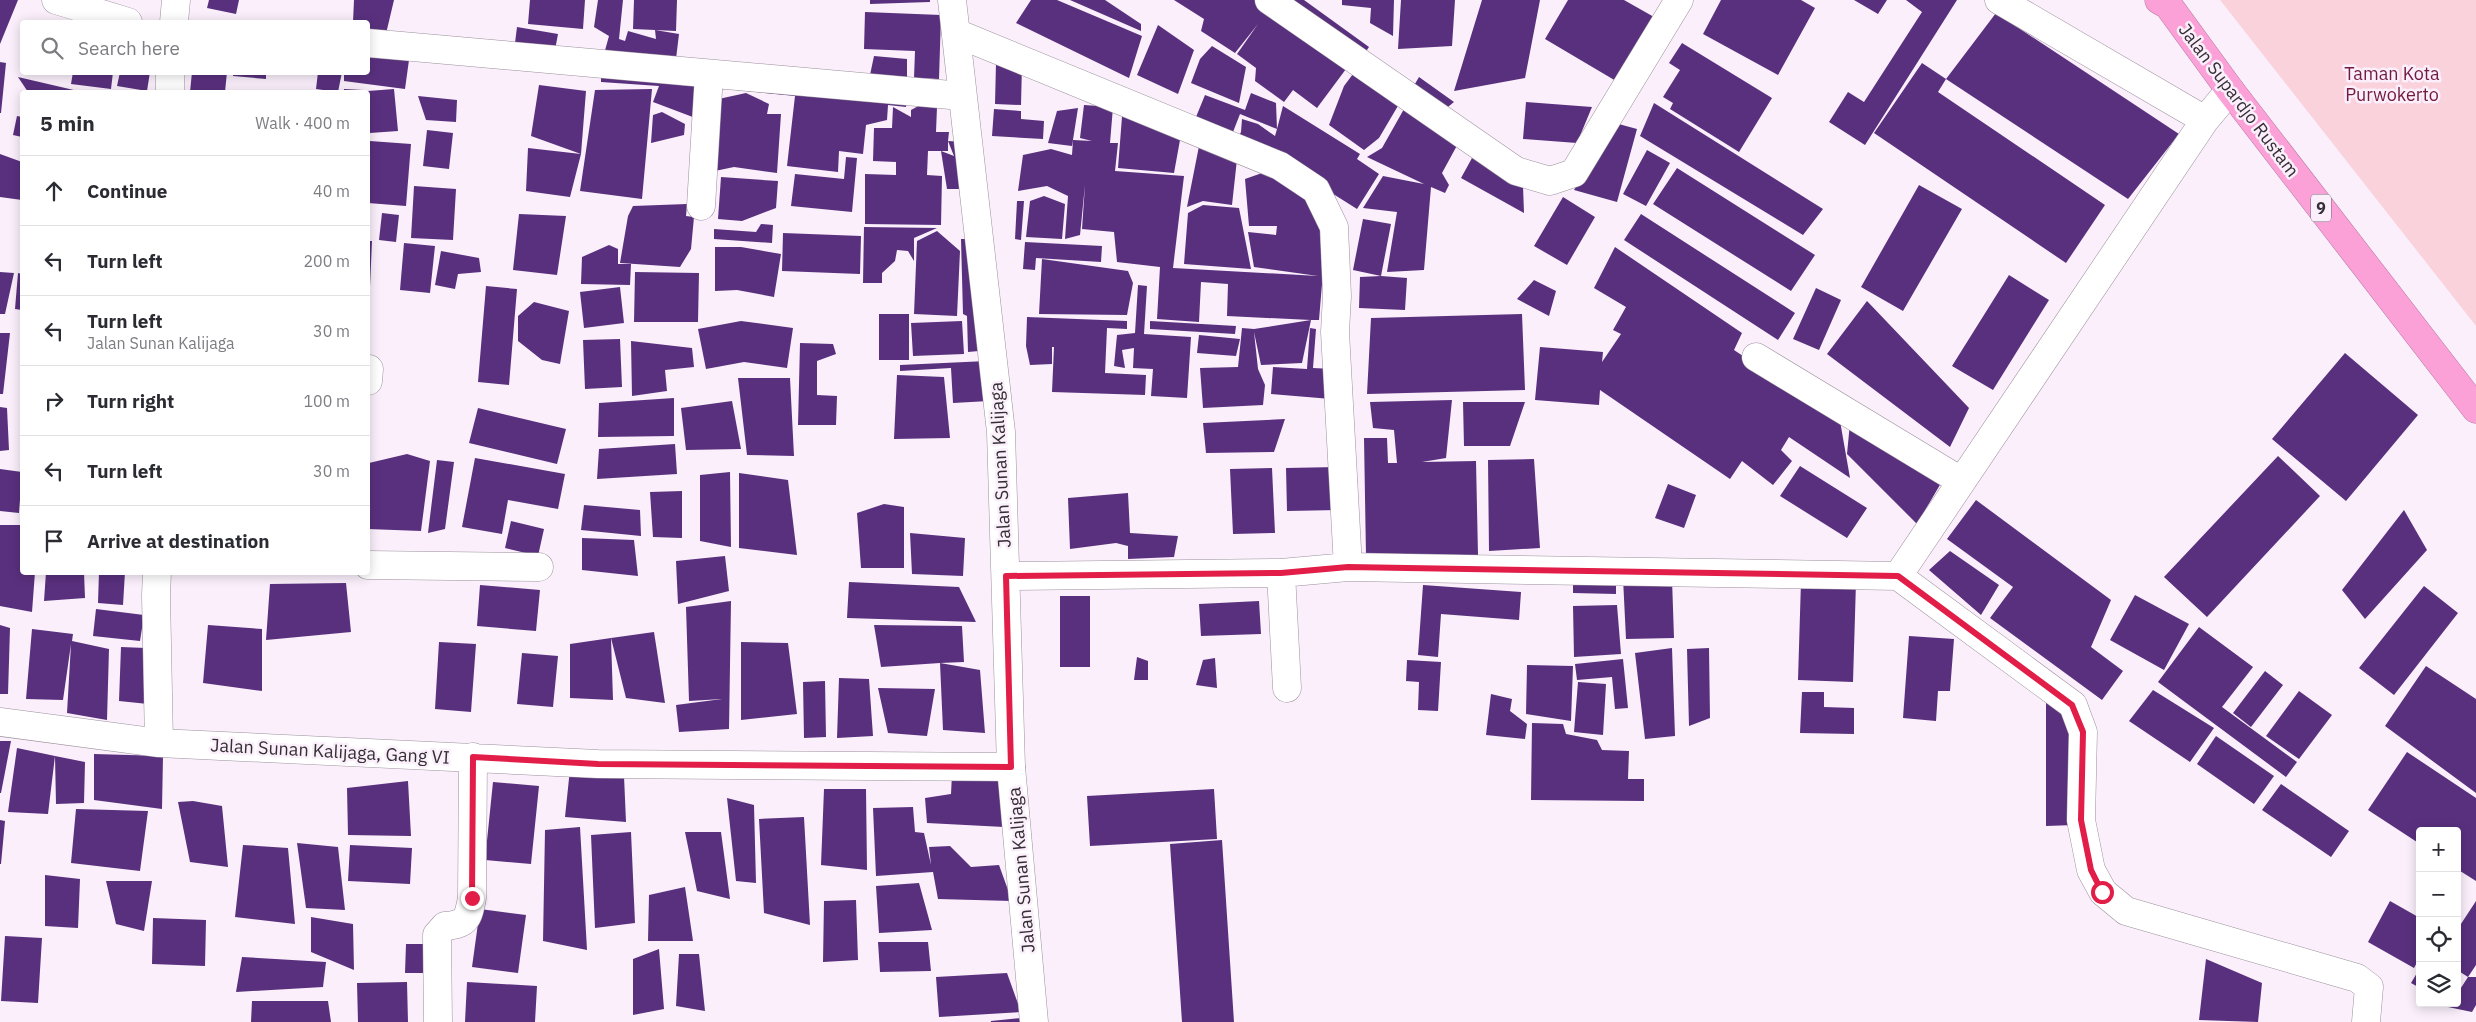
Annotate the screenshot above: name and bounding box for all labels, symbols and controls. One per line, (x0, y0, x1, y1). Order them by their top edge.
street label: Jalan Supardjo Rustam (2174, 19, 2304, 181)
search box (20, 20, 370, 75)
icon: search (38, 34, 66, 62)
text: Search here (78, 36, 180, 60)
park label: Taman Kota Purwokerto (2344, 62, 2440, 106)
text: 5 min (40, 109, 95, 137)
text: Walk · 400 m (255, 113, 350, 133)
icon: ahead (40, 177, 68, 205)
text: Continue (87, 179, 167, 203)
text: 40 m (313, 181, 350, 201)
road number: 9 (2311, 194, 2331, 222)
icon: left (40, 247, 68, 275)
text: Turn left (87, 249, 163, 273)
text: 200 m (303, 251, 350, 271)
text: Turn left (87, 309, 163, 333)
icon: left (40, 317, 68, 345)
text: 30 m (313, 321, 350, 341)
text: Jalan Sunan Kalijaga (87, 333, 235, 353)
street label: Jalan Sunan Kalijaga (984, 381, 1016, 549)
icon: right (40, 387, 68, 415)
text: Turn right (87, 389, 174, 413)
text: 100 m (303, 391, 350, 411)
icon: left (40, 457, 68, 485)
text: Turn left (87, 459, 163, 483)
text: 30 m (313, 461, 350, 481)
icon: arrive (40, 527, 68, 555)
text: Arrive at destination (87, 529, 270, 553)
street label: Jalan Sunan Kalijaga, Gang VI (210, 733, 450, 769)
street label: Jalan Sunan Kalijaga (1002, 786, 1040, 954)
map controls (2416, 827, 2461, 1007)
button: + (2416, 827, 2461, 872)
button: − (2416, 872, 2461, 917)
route start (2091, 881, 2114, 904)
route end (461, 887, 484, 910)
button: locate (2416, 917, 2461, 962)
button: layers (2416, 962, 2461, 1007)

